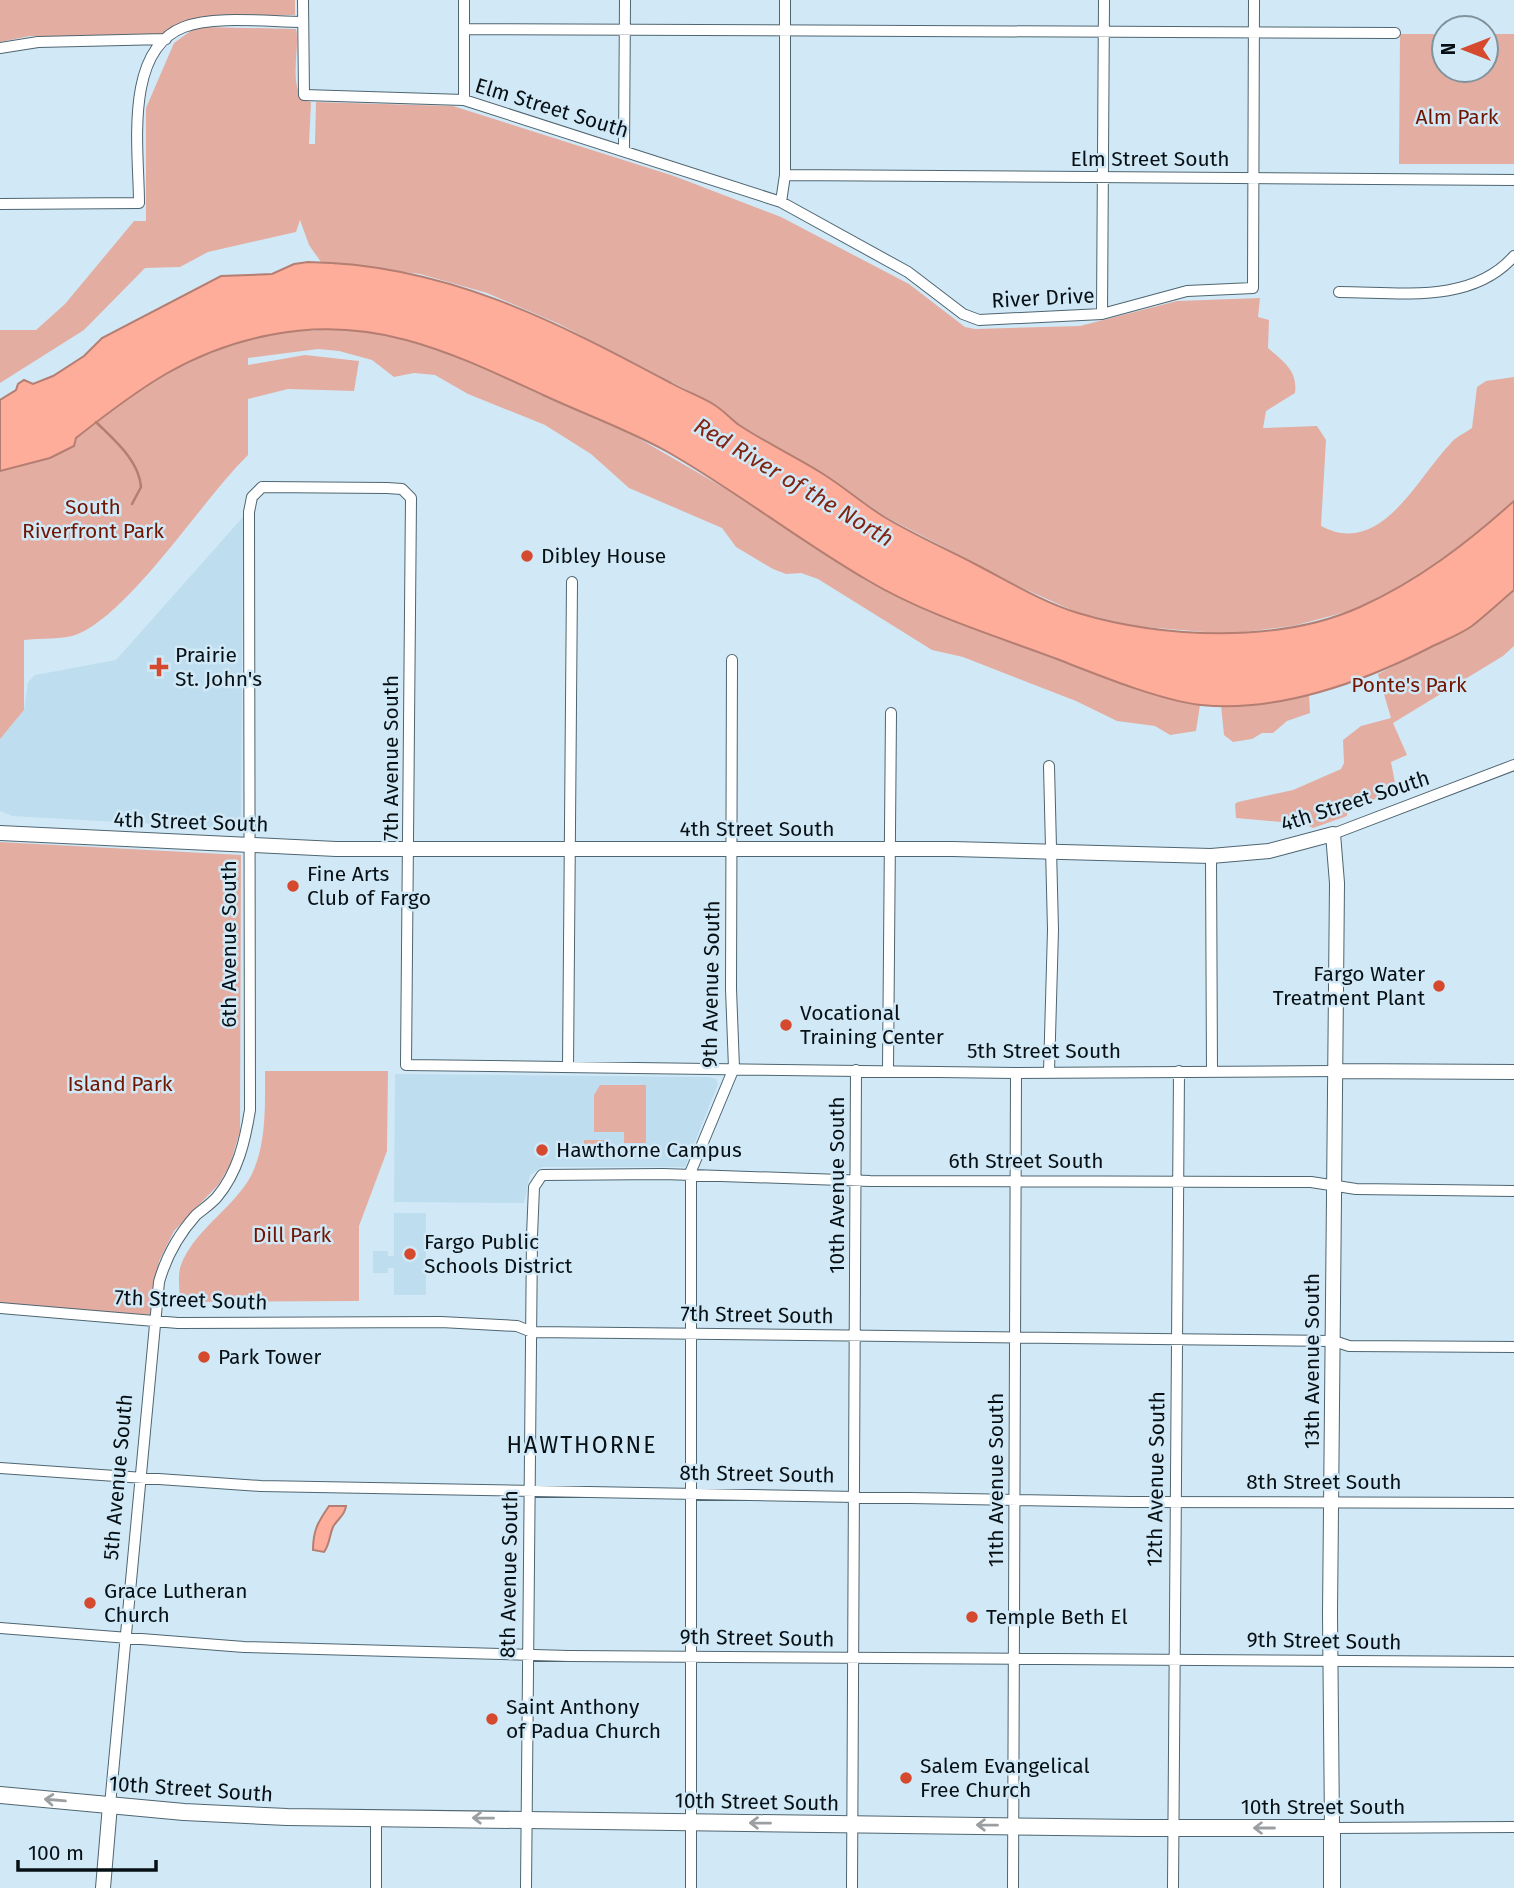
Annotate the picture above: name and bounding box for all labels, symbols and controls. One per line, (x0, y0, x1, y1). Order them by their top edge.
north arrow (1430, 14, 1500, 84)
text: N (1437, 43, 1460, 55)
street label: Elm Street South (472, 72, 632, 144)
park label: Alm Park (1415, 104, 1499, 130)
street label: Elm Street South (1070, 146, 1230, 172)
street label: River Drive (991, 282, 1095, 314)
water label: Red River of the North (689, 411, 899, 553)
park label: South Riverfront Park (22, 494, 164, 544)
place label: Dibley House (541, 543, 666, 569)
marker: Dibley House (519, 548, 535, 564)
place label: Prairie St. John's (175, 642, 262, 692)
marker: Prairie St. John's (149, 657, 169, 677)
park label: Ponte's Park (1351, 672, 1467, 698)
street label: 7th Avenue South (378, 675, 404, 841)
street label: 4th Street South (1277, 765, 1433, 837)
street label: 4th Street South (113, 806, 269, 838)
street label: 4th Street South (680, 816, 834, 842)
street label: 6th Avenue South (216, 860, 242, 1028)
place label: Fine Arts Club of Fargo (307, 861, 431, 911)
marker: Fine Arts Club of Fargo (285, 878, 301, 894)
street label: 9th Avenue South (697, 900, 725, 1068)
place label: Fargo Water Treatment Plant (1273, 961, 1425, 1011)
marker: Fargo Water Treatment Plant (1431, 978, 1447, 994)
place label: Vocational Training Center (800, 1000, 944, 1050)
marker: Vocational Training Center (778, 1017, 794, 1033)
street label: 5th Street South (967, 1038, 1121, 1064)
park label: Island Park (67, 1071, 173, 1097)
street label: 10th Avenue South (824, 1096, 850, 1274)
place label: Hawthorne Campus (556, 1137, 742, 1163)
marker: Hawthorne Campus (534, 1142, 550, 1158)
street label: 6th Street South (948, 1148, 1104, 1174)
park label: Dill Park (253, 1222, 332, 1248)
place label: Fargo Public Schools District (424, 1229, 573, 1279)
marker: Fargo Public Schools District (402, 1246, 418, 1262)
street label: 13th Avenue South (1299, 1273, 1325, 1449)
street label: 7th Street South (114, 1284, 268, 1316)
street label: 7th Street South (680, 1301, 834, 1329)
place label: Park Tower (218, 1344, 321, 1370)
marker: Park Tower (196, 1349, 212, 1365)
street label: 12th Avenue South (1141, 1391, 1171, 1567)
street label: 5th Avenue South (98, 1393, 138, 1561)
street label: 11th Avenue South (983, 1393, 1009, 1567)
district label: HAWTHORNE (506, 1431, 658, 1459)
street label: 8th Street South (679, 1460, 835, 1488)
street label: 8th Street South (1246, 1469, 1402, 1495)
street label: 8th Avenue South (495, 1490, 523, 1658)
place label: Grace Lutheran Church (104, 1578, 247, 1628)
marker: Grace Lutheran Church (82, 1595, 98, 1611)
place label: Temple Beth El (986, 1604, 1128, 1630)
marker: Temple Beth El (964, 1609, 980, 1625)
street label: 9th Street South (679, 1624, 835, 1652)
street label: 9th Street South (1246, 1627, 1402, 1655)
place label: Saint Anthony of Padua Church (506, 1694, 661, 1744)
marker: Saint Anthony of Padua Church (484, 1711, 500, 1727)
place label: Salem Evangelical Free Church (920, 1753, 1090, 1803)
street label: 10th Street South (108, 1770, 274, 1808)
marker: Salem Evangelical Free Church (898, 1770, 914, 1786)
street label: 10th Street South (674, 1788, 840, 1816)
one-way arrow (44, 1793, 67, 1806)
street label: 10th Street South (1241, 1794, 1405, 1820)
one-way arrow (472, 1811, 495, 1824)
one-way arrow (748, 1816, 771, 1830)
one-way arrow (976, 1819, 999, 1832)
one-way arrow (1252, 1821, 1275, 1835)
scale bar (18, 1828, 156, 1872)
text: 100 m (28, 1840, 84, 1866)

